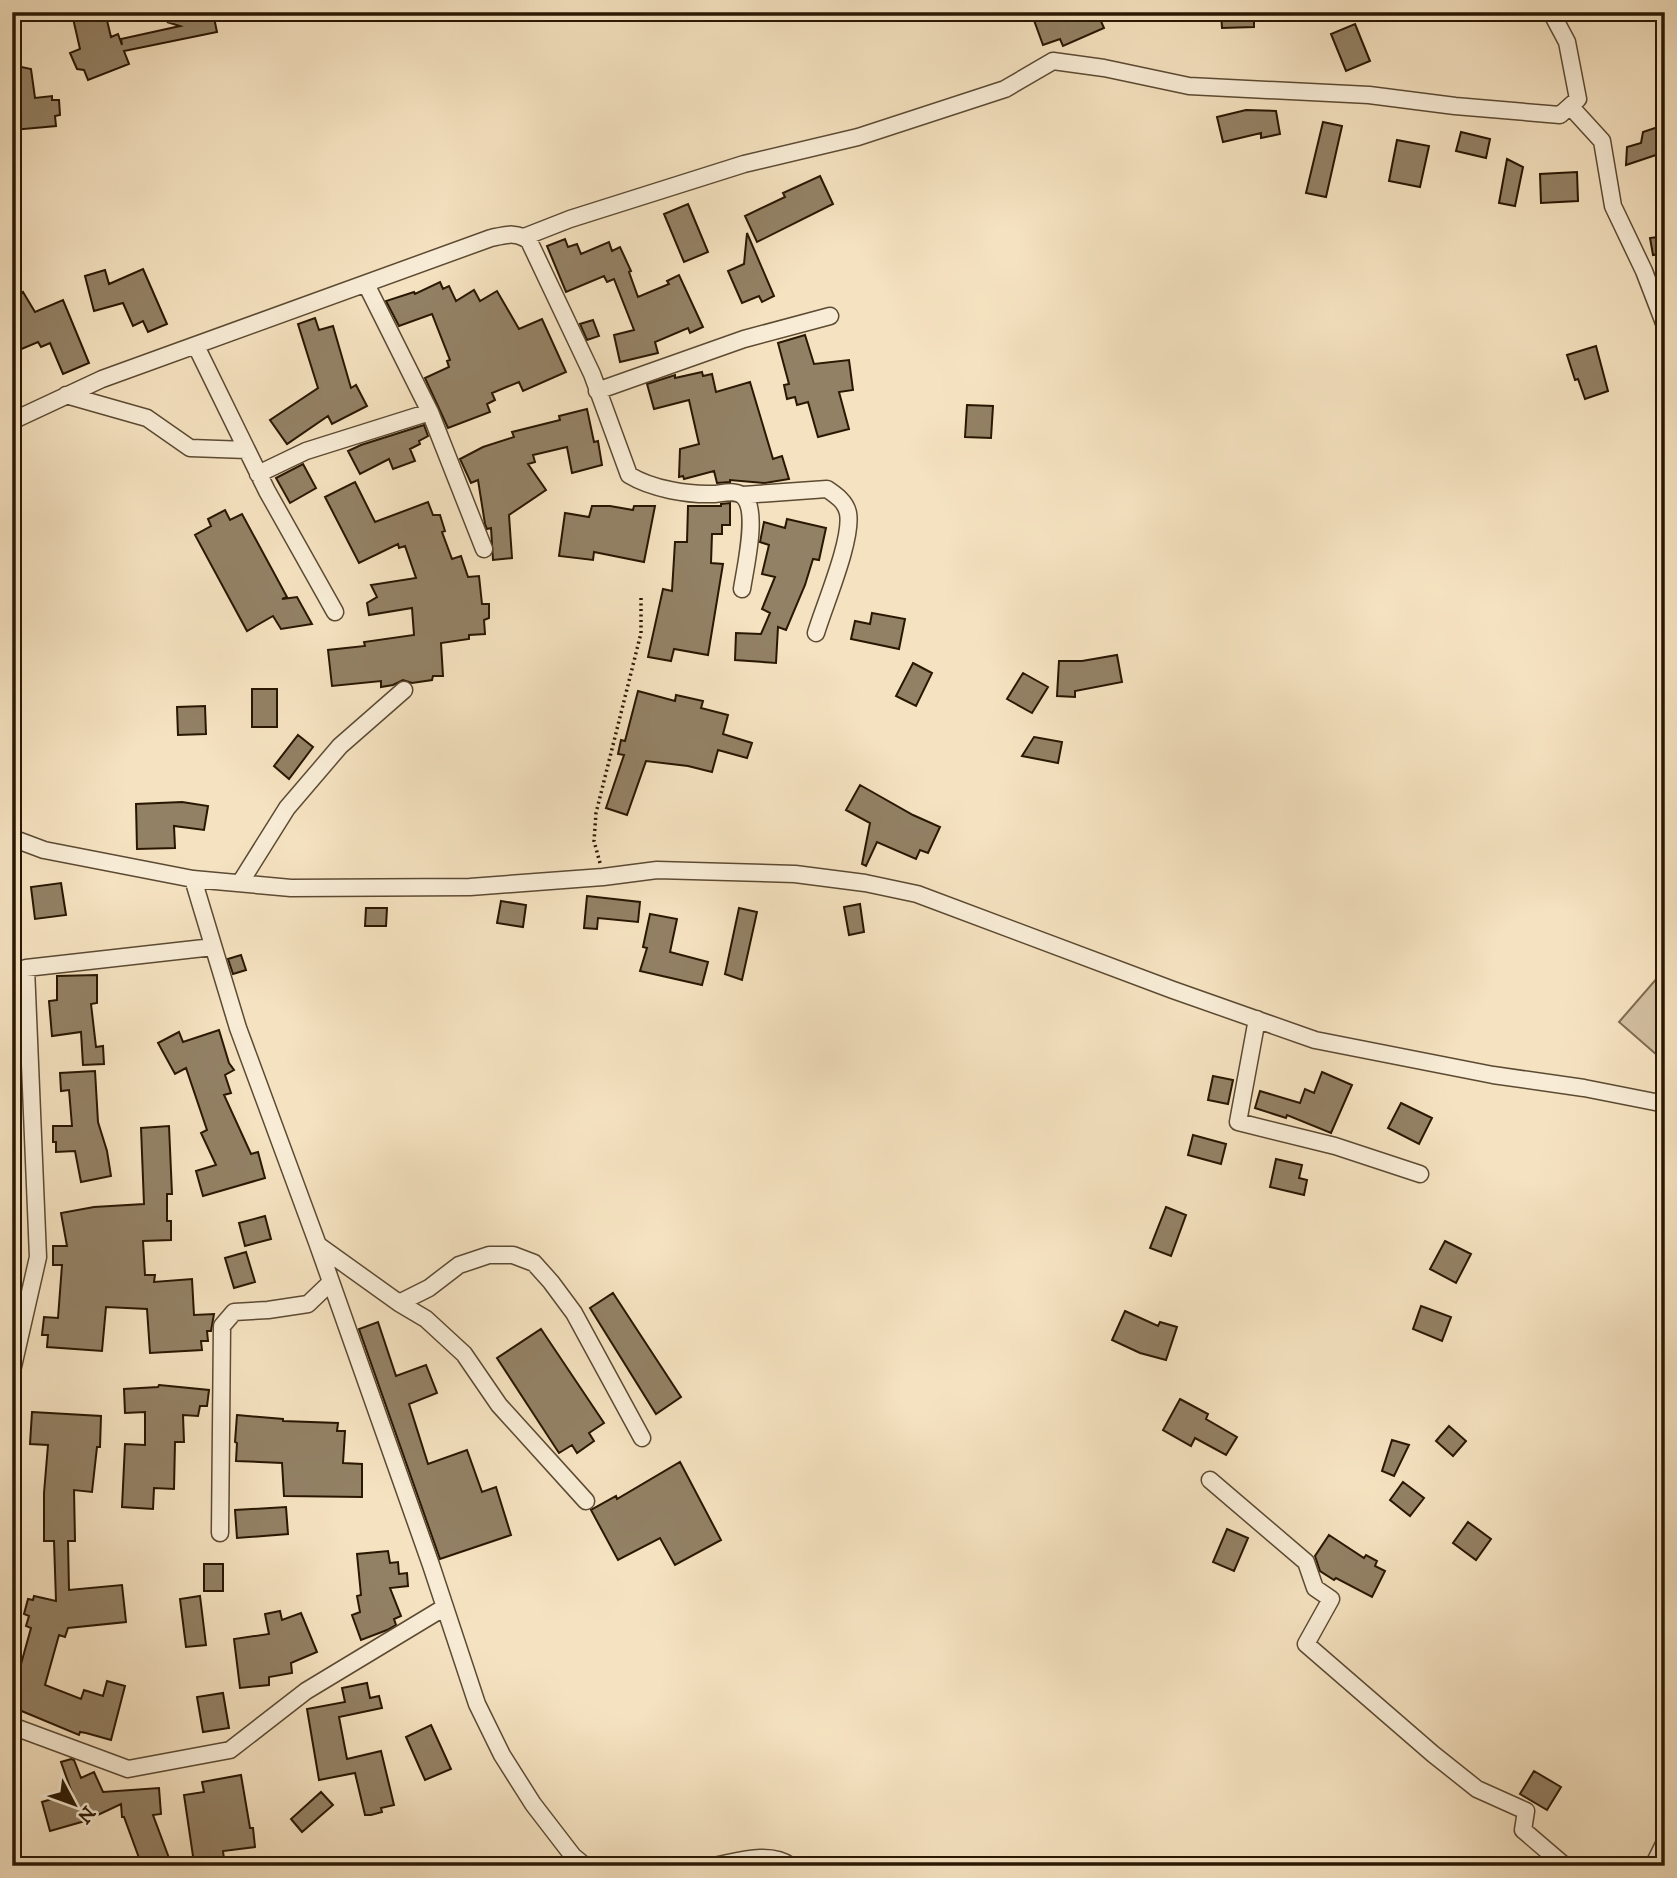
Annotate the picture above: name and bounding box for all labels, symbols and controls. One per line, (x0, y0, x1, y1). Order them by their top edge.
north arrow (38, 1770, 108, 1840)
text: N (72, 1801, 99, 1828)

